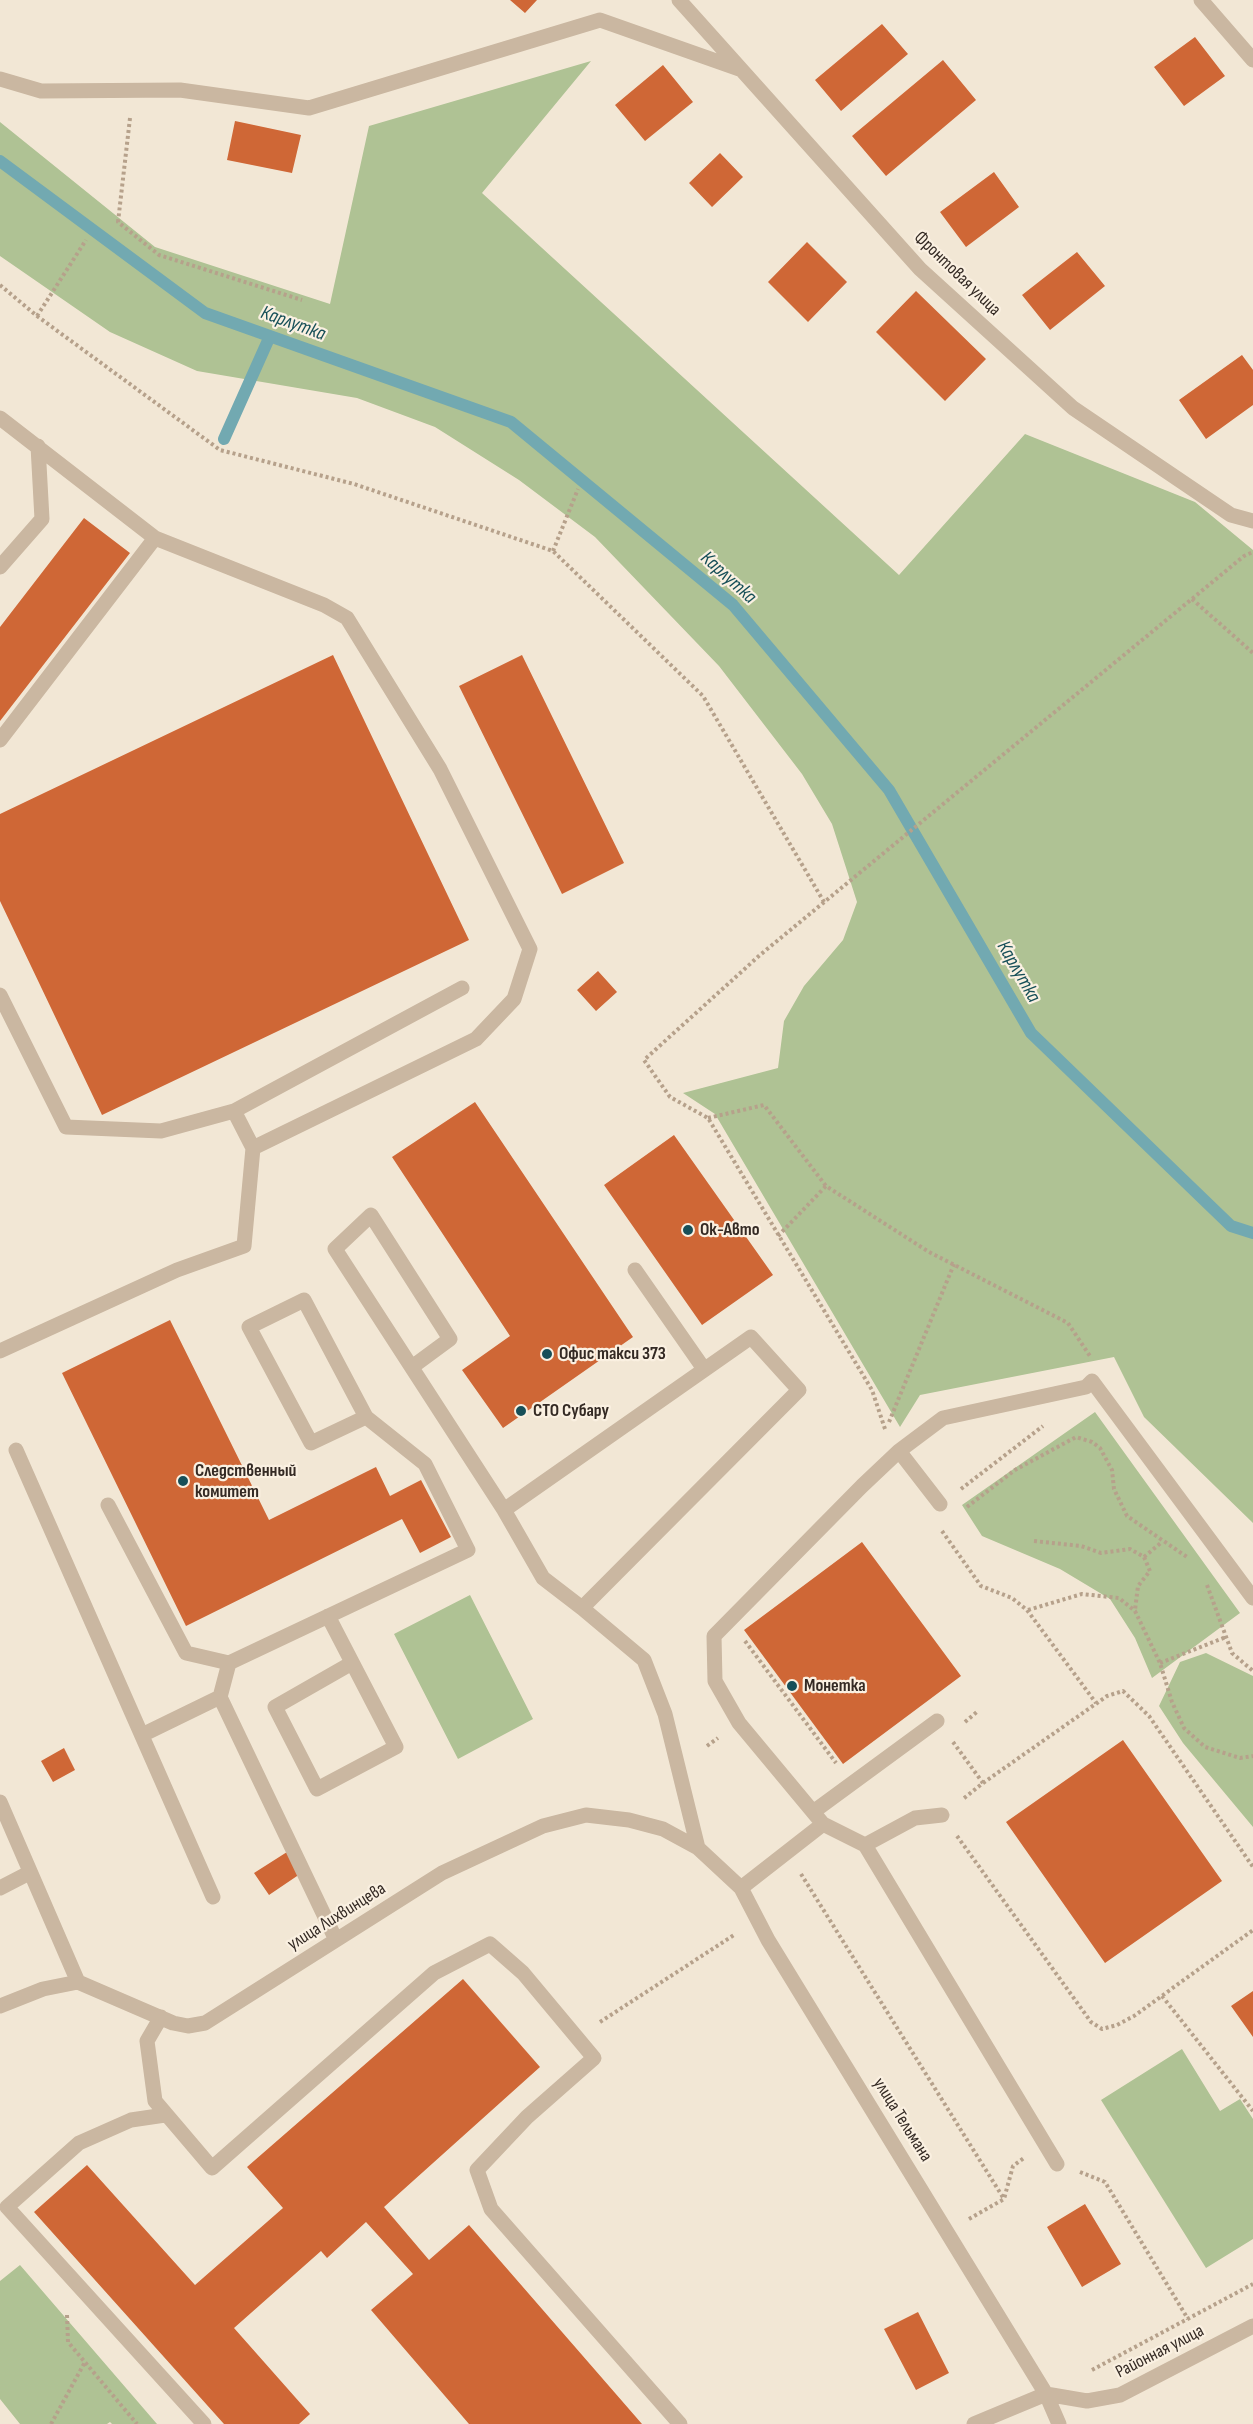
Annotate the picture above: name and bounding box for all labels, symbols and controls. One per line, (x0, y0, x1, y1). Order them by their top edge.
street label: Фронтовая улица (909, 227, 1005, 321)
water label: Карлутка (257, 301, 329, 347)
water label: Карлутка (695, 547, 761, 609)
water label: Карлутка (991, 937, 1045, 1007)
place label: Ок-Авто (700, 1219, 760, 1241)
marker: Ок-Авто (681, 1223, 695, 1237)
place label: Офис такси 373 (559, 1343, 666, 1365)
marker: Офис такси 373 (540, 1347, 554, 1361)
place label: СТО Субару (533, 1400, 609, 1422)
marker: СТО Субару (514, 1404, 528, 1418)
place label: Следственный комитет (195, 1460, 296, 1502)
marker: Следственный комитет (176, 1474, 190, 1488)
place label: Монетка (804, 1675, 866, 1697)
marker: Монетка (785, 1679, 799, 1693)
street label: улица Лихвинцева (284, 1878, 390, 1956)
street label: улица Тельмана (868, 2074, 936, 2166)
street label: Районная улица (1112, 2321, 1208, 2383)

